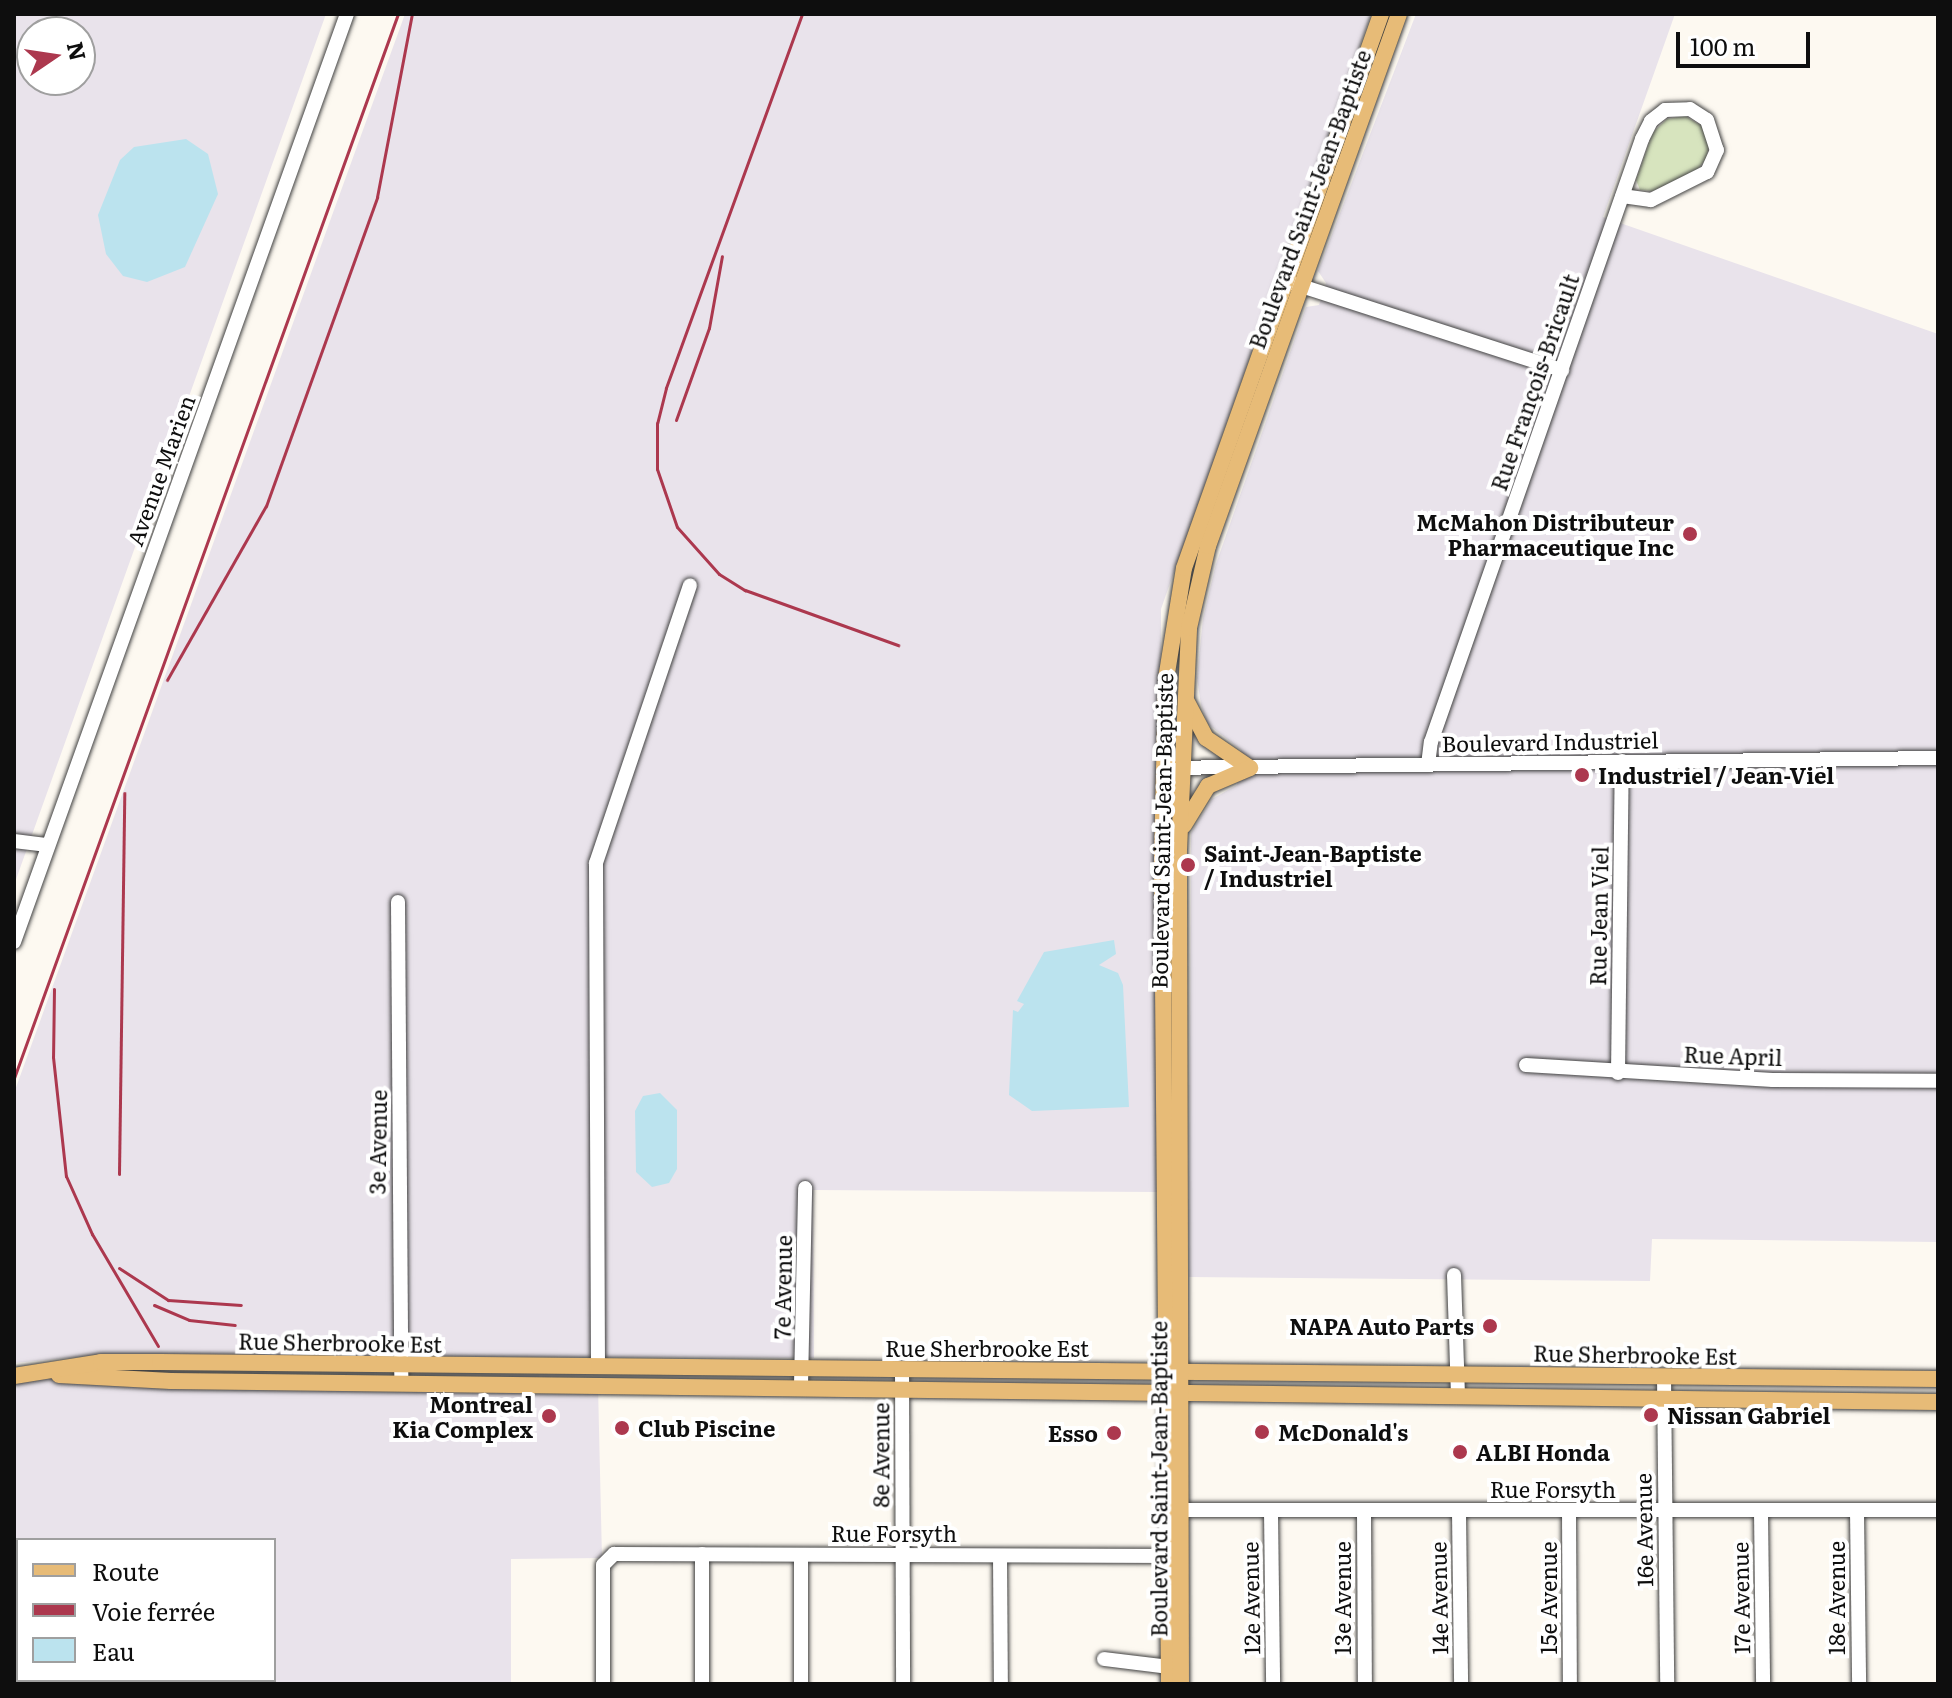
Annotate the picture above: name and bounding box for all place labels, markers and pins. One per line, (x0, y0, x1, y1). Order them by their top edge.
place label: McMahon Distributeur Pharmaceutique Inc (1416, 508, 1674, 560)
marker: McMahon Distributeur Pharmaceutique Inc (1681, 525, 1699, 543)
place label: Industriel / Jean-Viel (1598, 762, 1834, 788)
marker: Industriel / Jean-Viel (1573, 766, 1591, 784)
place label: Saint-Jean-Baptiste / Industriel (1204, 839, 1422, 890)
marker: Saint-Jean-Baptiste / Industriel (1179, 856, 1197, 874)
place label: NAPA Auto Parts (1289, 1313, 1474, 1339)
marker: NAPA Auto Parts (1481, 1317, 1499, 1335)
place label: Montreal Kia Complex (392, 1390, 533, 1442)
place label: Nissan Gabriel (1667, 1402, 1830, 1428)
marker: Nissan Gabriel (1642, 1406, 1660, 1424)
marker: Montreal Kia Complex (540, 1407, 558, 1425)
place label: Club Piscine (638, 1415, 775, 1441)
marker: Club Piscine (613, 1419, 631, 1437)
place label: McDonald's (1278, 1419, 1408, 1445)
place label: Esso (1048, 1420, 1098, 1446)
marker: McDonald's (1253, 1423, 1271, 1441)
marker: Esso (1105, 1424, 1123, 1442)
place label: ALBI Honda (1476, 1439, 1610, 1465)
marker: ALBI Honda (1451, 1443, 1469, 1461)

